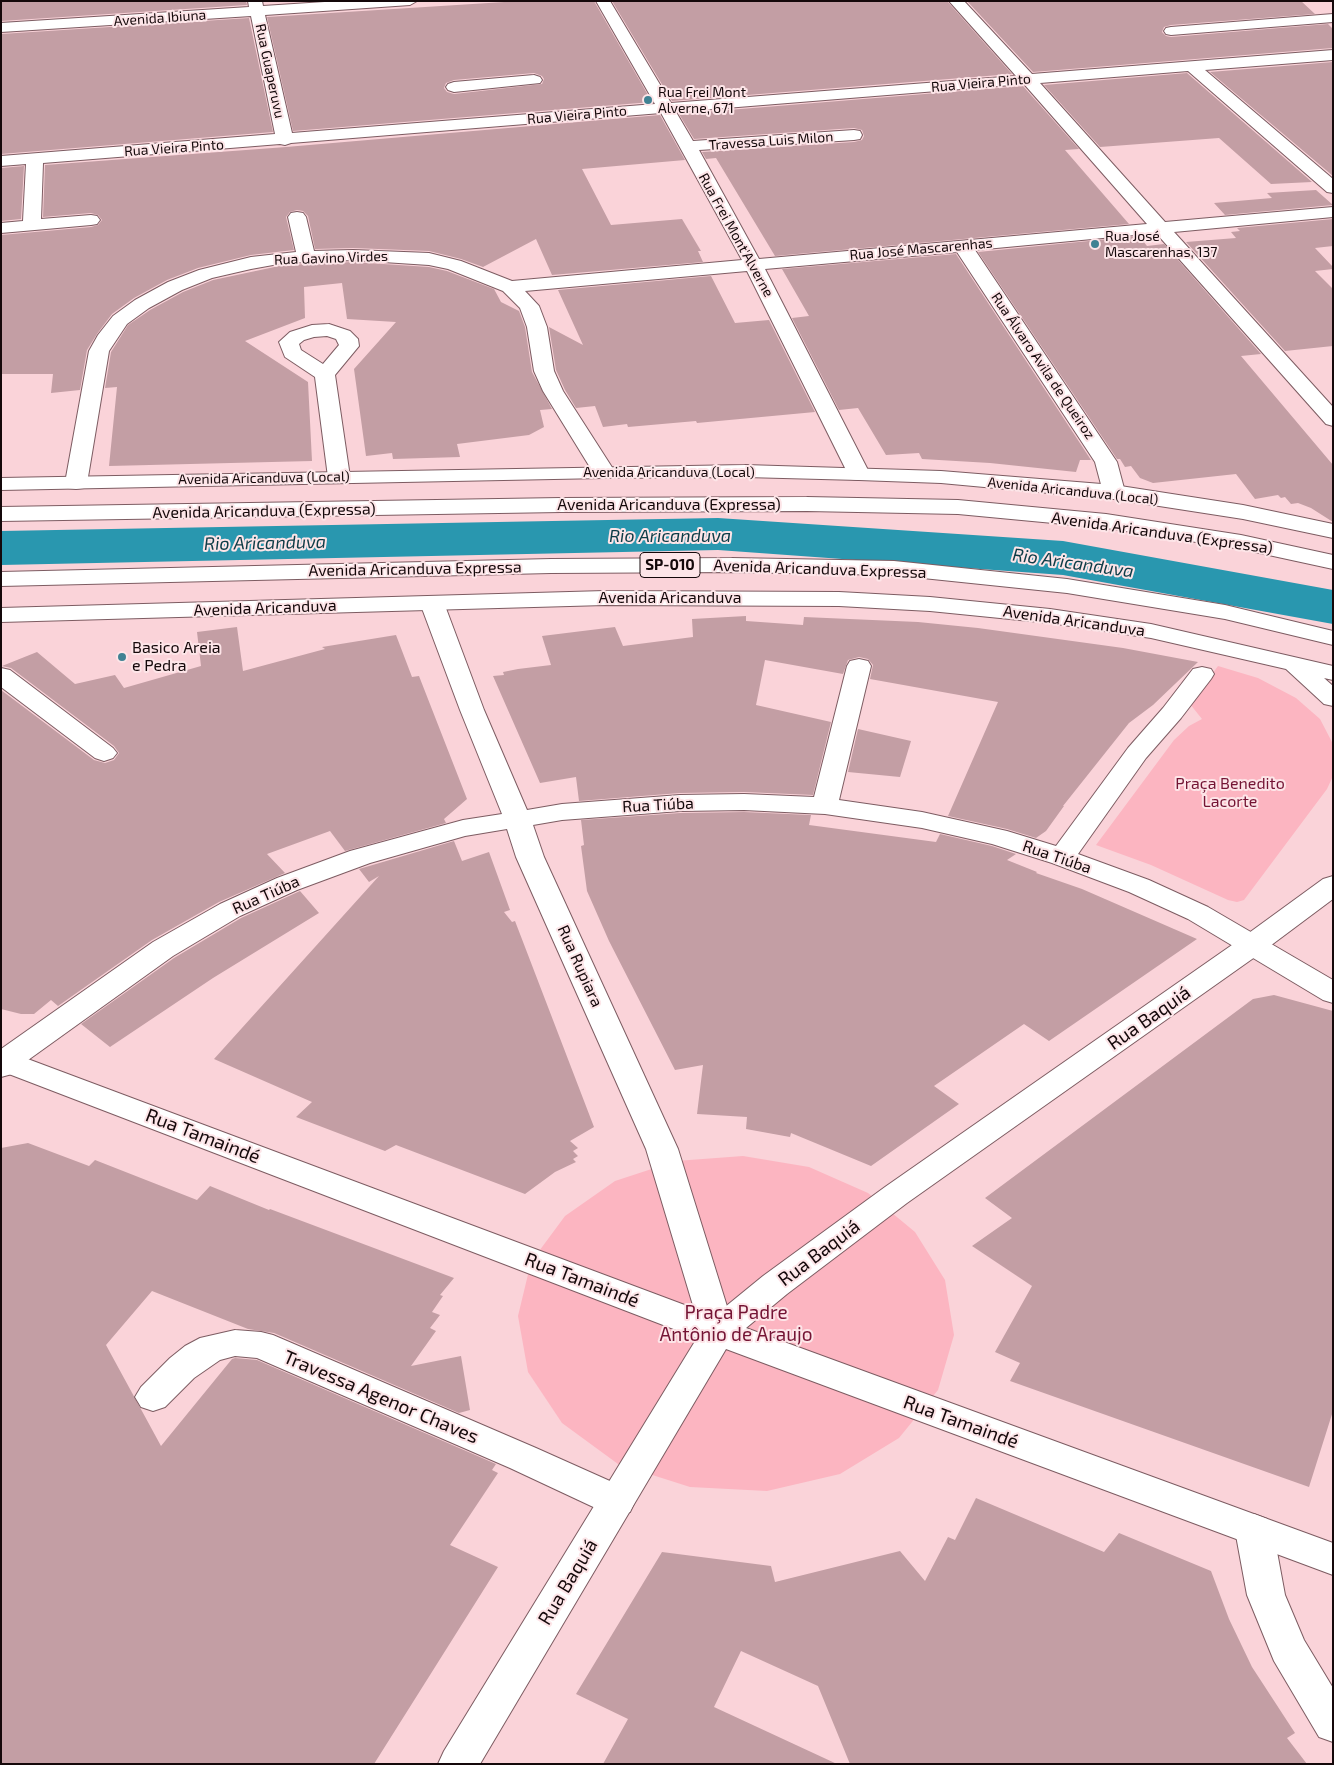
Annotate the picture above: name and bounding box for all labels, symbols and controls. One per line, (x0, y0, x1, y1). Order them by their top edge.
street label: Avenida Ibiuna (113, 6, 207, 30)
street label: Rua Guaperuvu (252, 22, 288, 120)
street label: Rua Vieira Pinto (930, 70, 1032, 96)
place label: Rua Frei Mont Alverne, 671 (658, 84, 746, 116)
marker: Rua Frei Mont Alverne, 671 (642, 94, 654, 106)
street label: Rua Vieira Pinto (526, 102, 628, 128)
street label: Travessa Luis Milon (708, 128, 834, 154)
street label: Rua Vieira Pinto (124, 136, 224, 160)
street label: Rua Frei Mont'Alverne (695, 170, 777, 300)
place label: Rua José Mascarenhas, 137 (1105, 228, 1217, 260)
street label: Rua José Mascarenhas (849, 234, 993, 264)
marker: Rua José Mascarenhas, 137 (1089, 238, 1101, 250)
street label: Rua Gavino Virdes (274, 248, 388, 268)
street label: Rua Álvaro Avila de Queiroz (988, 289, 1098, 443)
street label: Avenida Aricanduva (Local) (583, 464, 755, 480)
street label: Avenida Aricanduva (Local) (178, 468, 350, 488)
street label: Avenida Aricanduva (Local) (987, 474, 1159, 508)
street label: Avenida Aricanduva (Expressa) (557, 495, 781, 515)
street label: Avenida Aricanduva (Expressa) (152, 499, 376, 523)
street label: Avenida Aricanduva (Expressa) (1050, 508, 1274, 558)
water label: Rio Aricanduva (609, 525, 731, 547)
water label: Rio Aricanduva (204, 531, 326, 555)
water label: Rio Aricanduva (1011, 544, 1135, 582)
road number: SP-010 (640, 552, 700, 578)
street label: Avenida Aricanduva Expressa (713, 556, 927, 582)
street label: Avenida Aricanduva Expressa (308, 558, 522, 580)
street label: Avenida Aricanduva (598, 588, 742, 608)
street label: Avenida Aricanduva (193, 596, 337, 620)
street label: Avenida Aricanduva (1002, 602, 1146, 640)
place label: Basico Areia e Pedra (132, 638, 221, 676)
marker: Basico Areia e Pedra (116, 651, 128, 663)
park label: Praça Benedito Lacorte (1175, 774, 1285, 812)
street label: Rua Tiúba (622, 794, 694, 816)
street label: Rua Tiúba (1020, 836, 1094, 878)
street label: Rua Tiúba (229, 872, 303, 918)
street label: Rua Rupiara (553, 922, 607, 1010)
street label: Rua Baquiá (1103, 981, 1195, 1055)
street label: Rua Tamaindé (143, 1104, 263, 1168)
street label: Rua Baquiá (774, 1215, 864, 1291)
street label: Rua Tamaindé (522, 1248, 642, 1312)
park label: Praça Padre Antônio de Araujo (659, 1302, 813, 1346)
street label: Travessa Agenor Chaves (280, 1346, 482, 1448)
street label: Rua Tamaindé (900, 1391, 1022, 1453)
street label: Rua Baquiá (533, 1535, 603, 1629)

